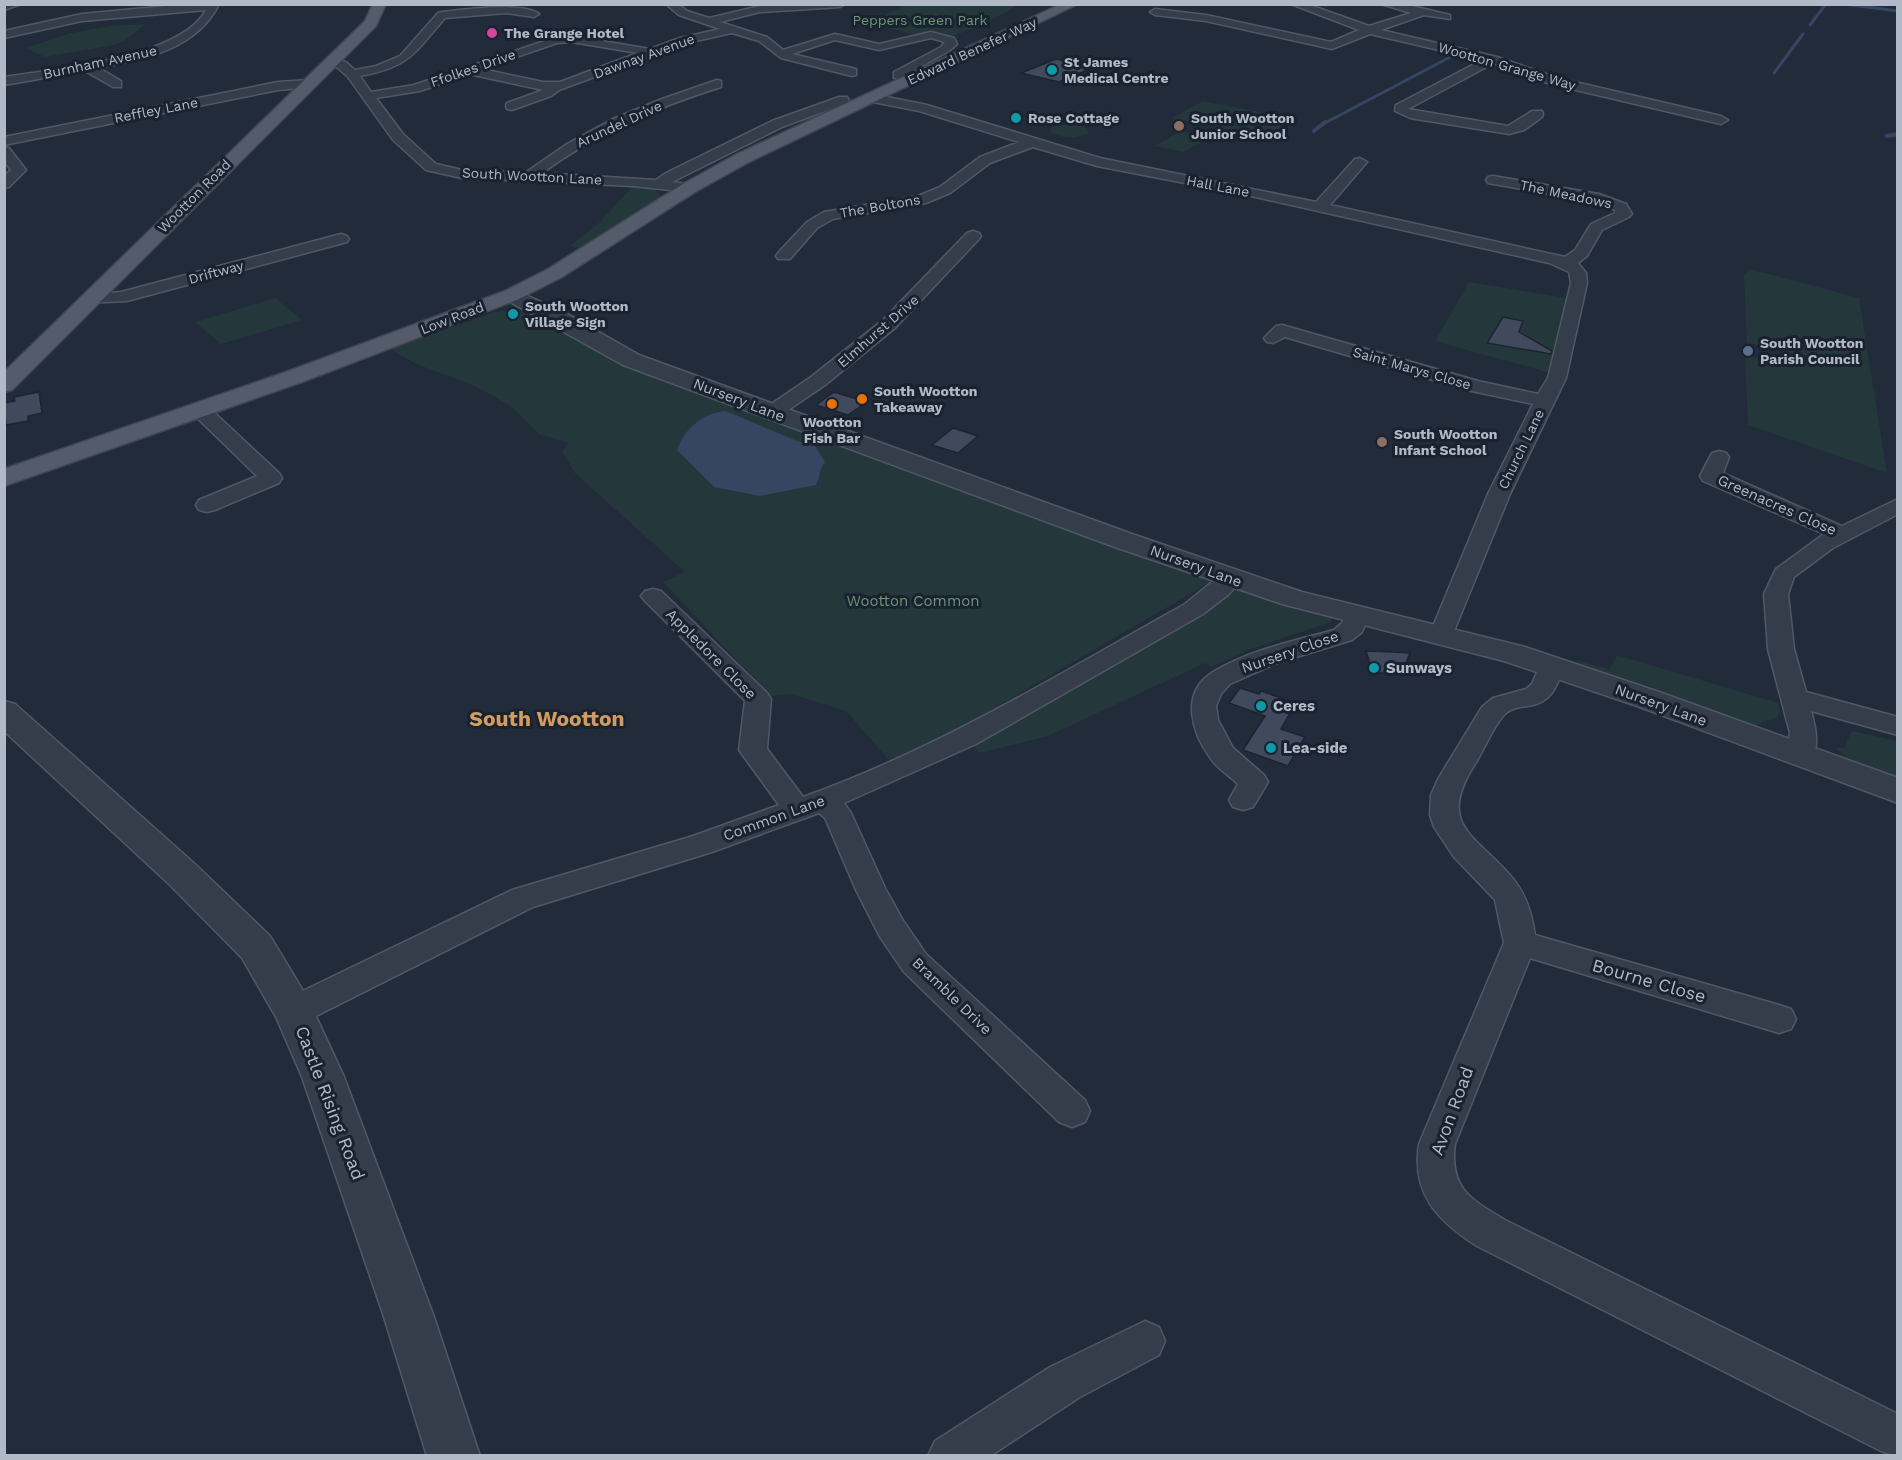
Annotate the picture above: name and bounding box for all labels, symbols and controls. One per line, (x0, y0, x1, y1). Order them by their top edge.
park label: Peppers Green Park (852, 12, 988, 28)
street label: Edward Benefer Way (905, 14, 1040, 88)
place label: The Grange Hotel (504, 25, 625, 41)
marker: The Grange Hotel (485, 26, 499, 40)
street label: Dawnay Avenue (591, 30, 697, 82)
street label: Wootton Grange Way (1436, 39, 1578, 93)
street label: Burnham Avenue (42, 42, 158, 82)
street label: Ffolkes Drive (428, 46, 518, 90)
place label: St James Medical Centre (1064, 54, 1169, 86)
marker: St James Medical Centre (1045, 63, 1059, 77)
street label: Reffley Lane (113, 94, 199, 126)
street label: Arundel Drive (574, 97, 664, 151)
place label: Rose Cottage (1028, 110, 1119, 126)
place label: South Wootton Junior School (1191, 110, 1295, 142)
marker: Rose Cottage (1009, 111, 1023, 125)
marker: South Wootton Junior School (1172, 119, 1186, 133)
street label: Wootton Road (154, 156, 234, 236)
street label: South Wootton Lane (461, 164, 603, 188)
street label: Hall Lane (1185, 172, 1251, 200)
street label: The Meadows (1519, 176, 1613, 212)
street label: The Boltons (838, 191, 922, 221)
street label: Driftway (187, 257, 246, 287)
street label: Elmhurst Drive (834, 291, 922, 371)
place label: South Wootton Village Sign (525, 298, 629, 330)
street label: Low Road (418, 299, 486, 337)
marker: South Wootton Village Sign (506, 307, 520, 321)
place label: South Wootton Parish Council (1760, 335, 1864, 367)
street label: Saint Marys Close (1351, 343, 1473, 393)
marker: South Wootton Parish Council (1741, 344, 1755, 358)
street label: Nursery Lane (691, 374, 787, 426)
place label: South Wootton Takeaway (874, 383, 978, 415)
marker: South Wootton Takeaway (855, 392, 869, 406)
marker: Wootton Fish Bar (825, 397, 839, 411)
street label: Church Lane (1495, 407, 1547, 491)
place label: Wootton Fish Bar (803, 414, 861, 446)
place label: South Wootton Infant School (1394, 426, 1498, 458)
marker: South Wootton Infant School (1375, 435, 1389, 449)
street label: Greenacres Close (1715, 471, 1839, 539)
street label: Nursery Lane (1148, 541, 1244, 591)
park label: Wootton Common (847, 592, 979, 610)
street label: Appledore Close (662, 605, 760, 703)
street label: Nursery Close (1239, 627, 1341, 677)
place label: Sunways (1386, 659, 1452, 677)
marker: Sunways (1367, 661, 1381, 675)
street label: Nursery Lane (1613, 680, 1709, 730)
place label: Ceres (1273, 697, 1315, 715)
marker: Ceres (1254, 699, 1268, 713)
district label: South Wootton (469, 706, 625, 731)
place label: Lea-side (1283, 739, 1348, 757)
marker: Lea-side (1264, 741, 1278, 755)
street label: Common Lane (721, 791, 827, 845)
street label: Bramble Drive (908, 954, 996, 1038)
street label: Bourne Close (1590, 954, 1708, 1007)
street label: Castle Rising Road (291, 1023, 370, 1183)
street label: Avon Road (1426, 1064, 1477, 1158)

